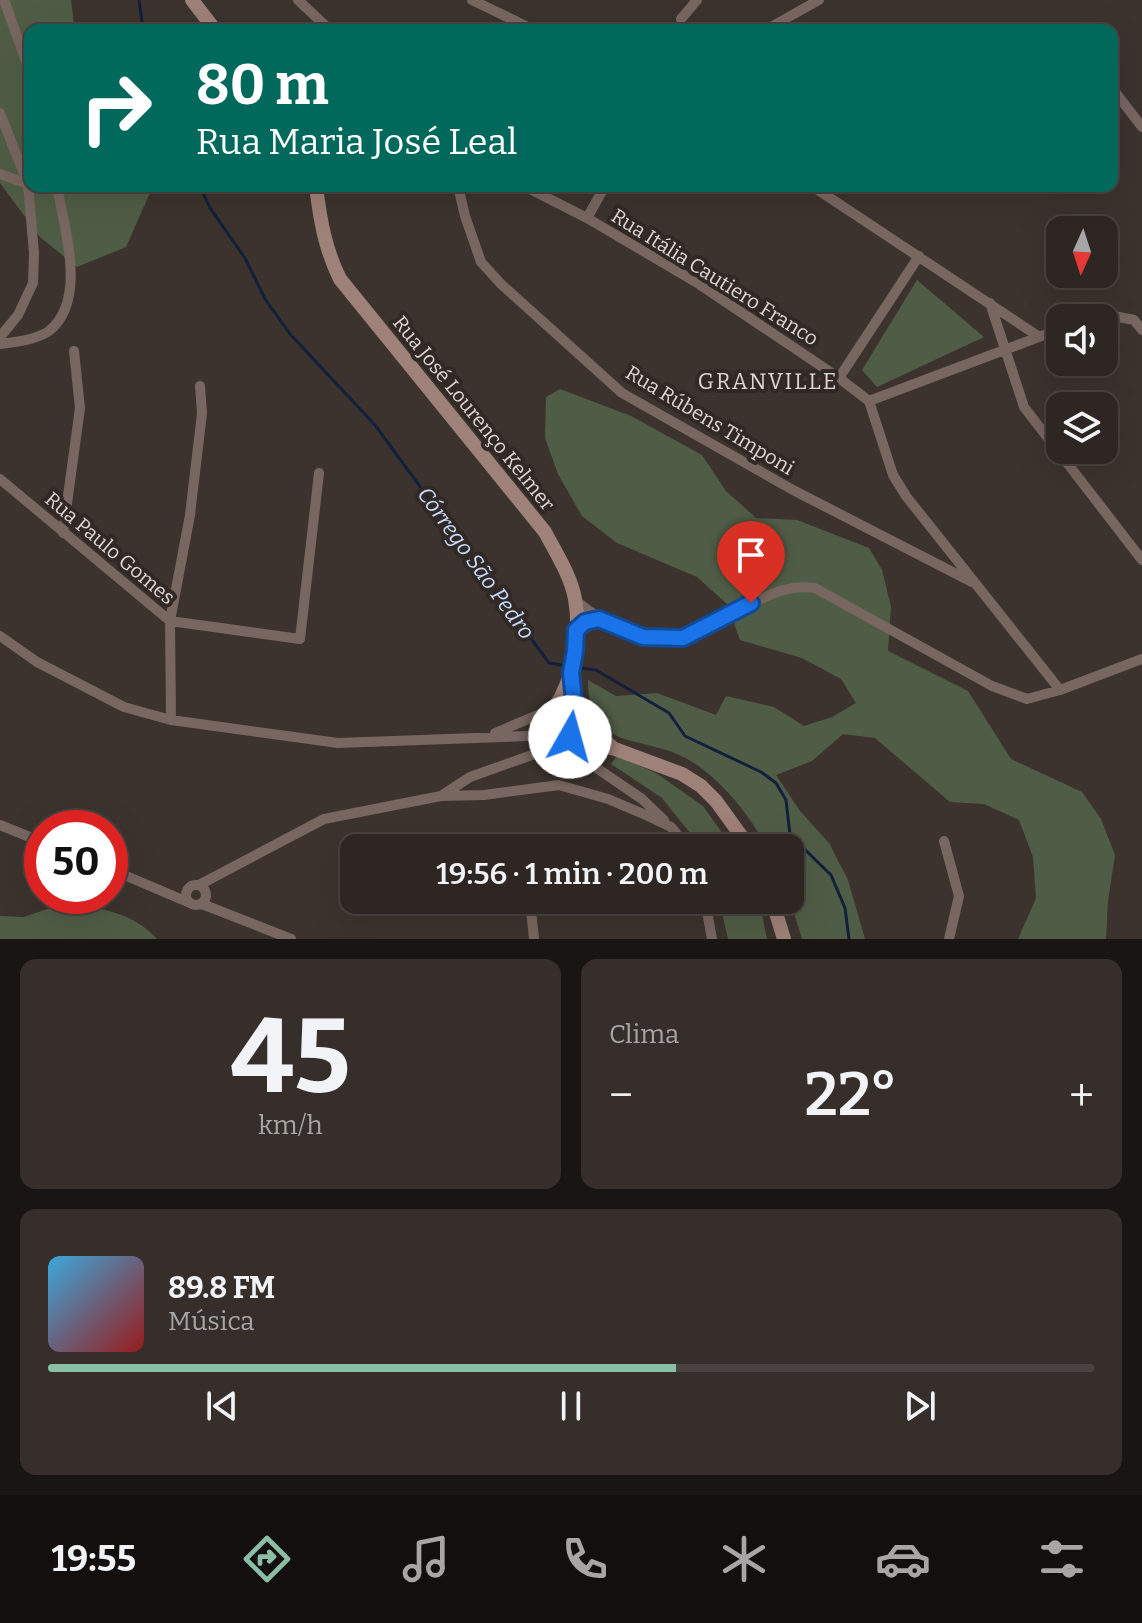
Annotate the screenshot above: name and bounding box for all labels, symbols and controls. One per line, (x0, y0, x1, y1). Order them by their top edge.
text: 80 m (196, 52, 329, 119)
icon: right (64, 56, 168, 160)
text: Rua Maria José Leal (196, 120, 518, 164)
street label: Rua Itália Cautiero Franco (607, 203, 823, 351)
north arrow (1046, 216, 1118, 288)
map controls (1046, 216, 1118, 464)
button: sound (1046, 304, 1118, 376)
street label: Rua José Lourenço Kelmer (388, 311, 560, 515)
street label: Rua Rúbens Timponi (621, 360, 799, 480)
district label: GRANVILLE (698, 368, 838, 395)
button: layers (1046, 392, 1118, 464)
water label: Córrego São Pedro (412, 482, 540, 644)
street label: Rua Paulo Gomes (40, 487, 180, 609)
pin (717, 521, 785, 603)
icon: arrive (729, 533, 773, 577)
position arrow (528, 695, 612, 779)
speed limit sign: 50 (24, 810, 128, 914)
text: 19:56 · 1 min · 200 m (436, 856, 708, 892)
text: 45 (230, 995, 351, 1120)
text: Clima (609, 1019, 679, 1050)
text: 22° (804, 1059, 898, 1131)
text: − (609, 1069, 633, 1122)
text: + (1069, 1069, 1094, 1122)
text: km/h (258, 1110, 323, 1141)
text: 89.8 FM (168, 1270, 275, 1306)
text: Música (168, 1306, 255, 1337)
icon: previous (200, 1384, 244, 1428)
icon: pause (549, 1384, 593, 1428)
icon: next (898, 1384, 942, 1428)
icon: directions (239, 1531, 295, 1587)
icon: music (398, 1531, 454, 1587)
icon: phone (557, 1531, 613, 1587)
icon: climate (716, 1531, 772, 1587)
icon: car (875, 1531, 931, 1587)
icon: filters (1034, 1531, 1090, 1587)
text: 19:55 (52, 1537, 136, 1581)

